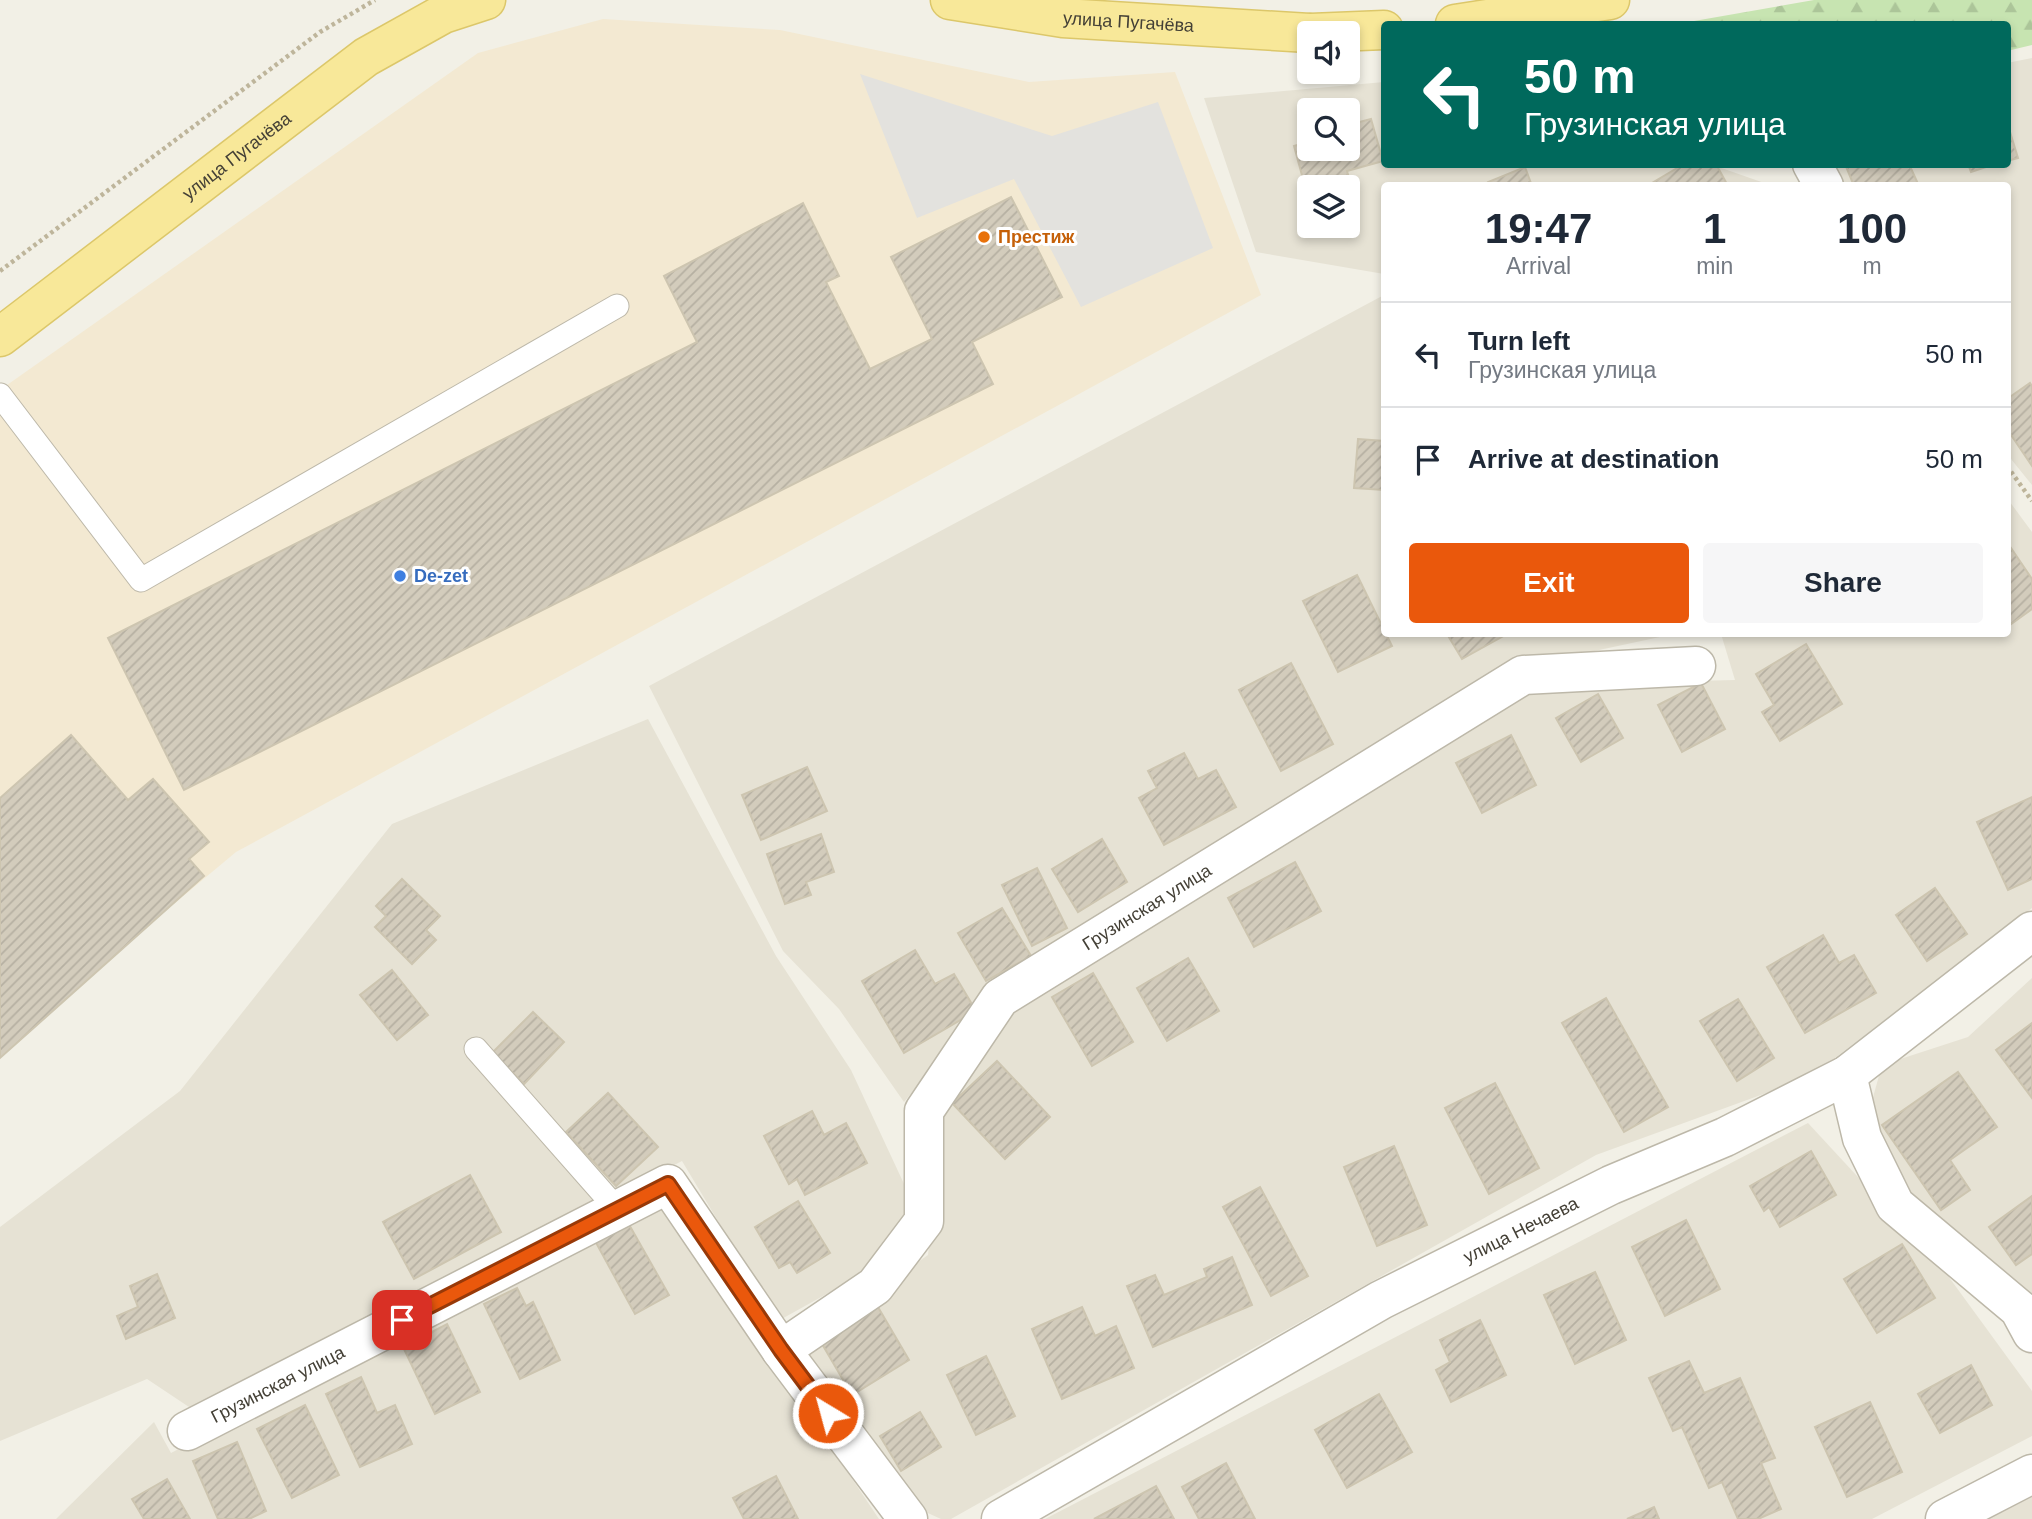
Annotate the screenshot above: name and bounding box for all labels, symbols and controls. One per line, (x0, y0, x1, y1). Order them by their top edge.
street label: улица Пугачёва (1062, 8, 1195, 36)
map controls (1297, 21, 1360, 238)
button: sound (1297, 21, 1360, 84)
icon: left (1409, 49, 1500, 140)
text: 50 m (1524, 49, 1636, 103)
button: search (1297, 98, 1360, 161)
text: Грузинская улица (1524, 106, 1786, 142)
street label: улица Пугачёва (179, 108, 296, 204)
button: layers (1297, 175, 1360, 238)
text: 19:47 (1485, 205, 1592, 252)
text: 1 (1703, 205, 1726, 252)
text: 100 (1837, 205, 1907, 252)
place label: Престиж (998, 227, 1075, 247)
marker: Престиж (976, 229, 992, 245)
text: Arrival (1506, 253, 1571, 279)
text: min (1696, 253, 1733, 279)
text: m (1863, 253, 1882, 279)
text: Turn left (1468, 326, 1570, 356)
icon: left (1409, 336, 1447, 374)
text: 50 m (1925, 339, 1983, 369)
text: Грузинская улица (1468, 357, 1656, 383)
icon: arrive (1409, 441, 1447, 479)
text: Arrive at destination (1468, 444, 1719, 474)
text: 50 m (1925, 444, 1983, 474)
button: Exit (1409, 543, 1689, 623)
button: Share (1703, 543, 1983, 623)
place label: De-zet (414, 566, 468, 586)
marker: De-zet (392, 568, 408, 584)
street label: Грузинская улица (1079, 859, 1216, 954)
street label: улица Нечаева (1460, 1193, 1582, 1267)
pin (372, 1290, 432, 1350)
icon: arrive (383, 1301, 421, 1339)
street label: Грузинская улица (208, 1341, 349, 1427)
position arrow (791, 1376, 865, 1450)

